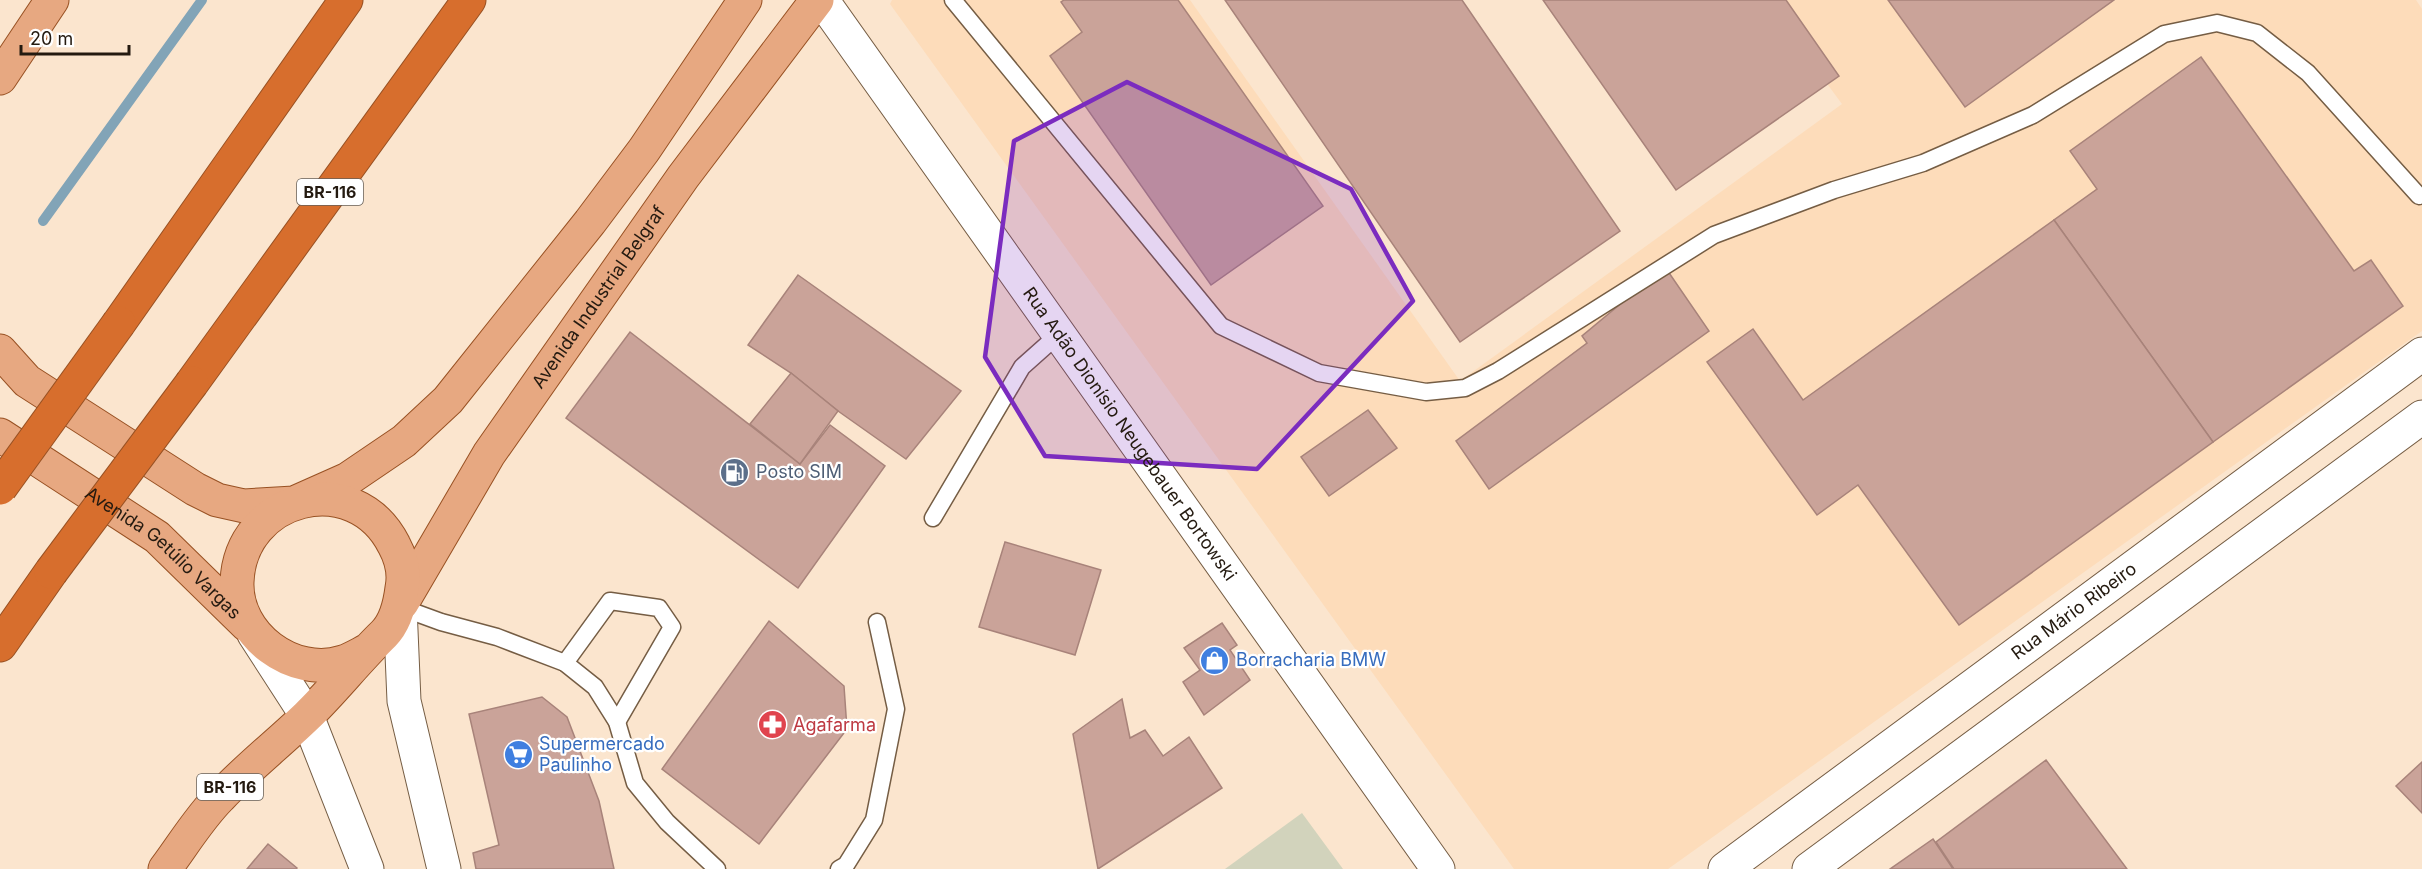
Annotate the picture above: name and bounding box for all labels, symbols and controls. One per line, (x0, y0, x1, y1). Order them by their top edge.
scale bar (21, 18, 129, 56)
text: 20 m (30, 28, 73, 49)
road number: BR-116 (297, 179, 363, 205)
street label: Avenida Industrial Belgraf (527, 202, 670, 392)
street label: Rua Adão Dionísio Neugebauer Bortowski (1019, 283, 1241, 584)
fuel station icon: Posto SIM (719, 456, 751, 488)
place label: Posto SIM (756, 461, 842, 482)
street label: Avenida Getúlio Vargas (82, 482, 246, 623)
street label: Rua Mário Ribeiro (2007, 558, 2140, 664)
shop icon: Borracharia BMW (1199, 644, 1231, 676)
place label: Borracharia BMW (1236, 649, 1386, 670)
pharmacy icon: Agafarma (756, 709, 788, 741)
place label: Agafarma (793, 714, 876, 735)
place label: Supermercado Paulinho (539, 733, 665, 775)
supermarket icon: Supermercado Paulinho (502, 738, 534, 770)
road number: BR-116 (197, 774, 263, 800)

